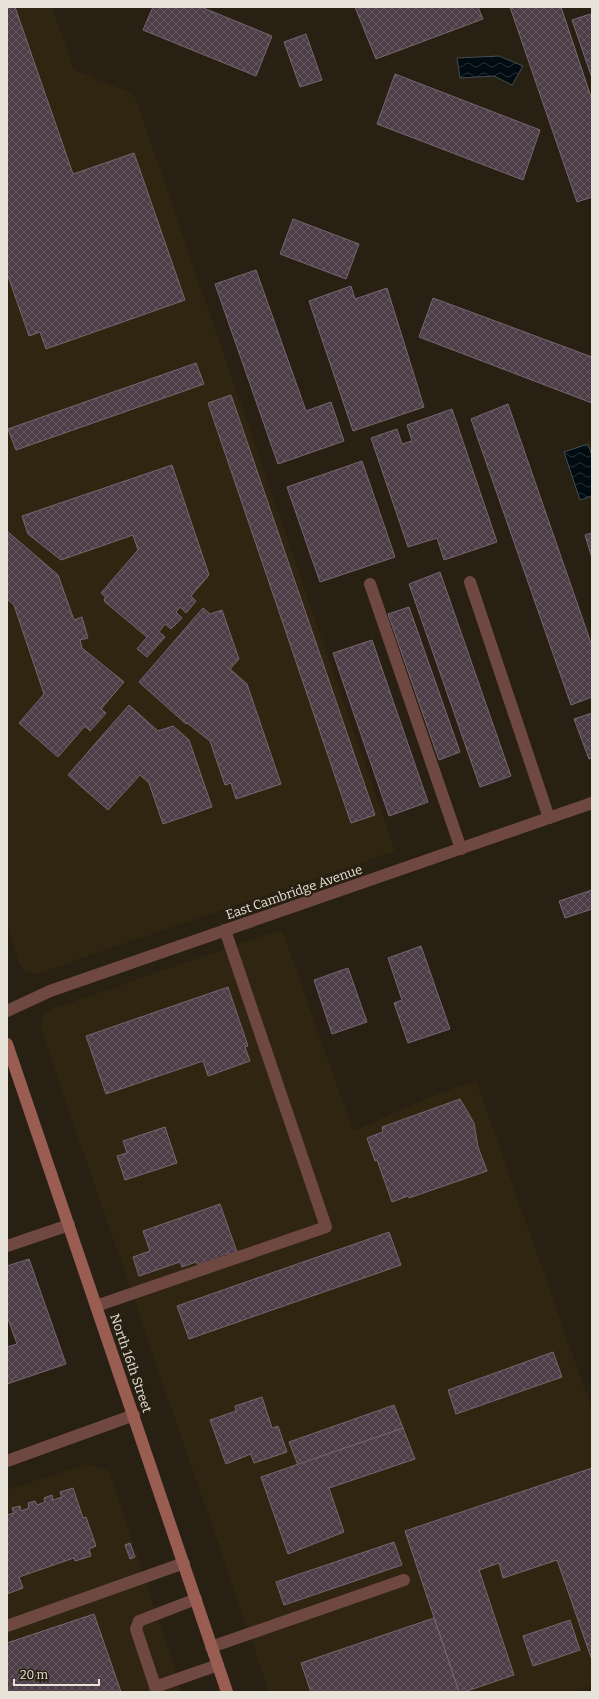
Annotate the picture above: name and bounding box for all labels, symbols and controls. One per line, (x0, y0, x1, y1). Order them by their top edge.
street label: East Cambridge Avenue (224, 862, 364, 922)
street label: North 16th Street (107, 1312, 155, 1415)
scale bar (14, 1661, 99, 1687)
text: 20 m (20, 1668, 49, 1682)

